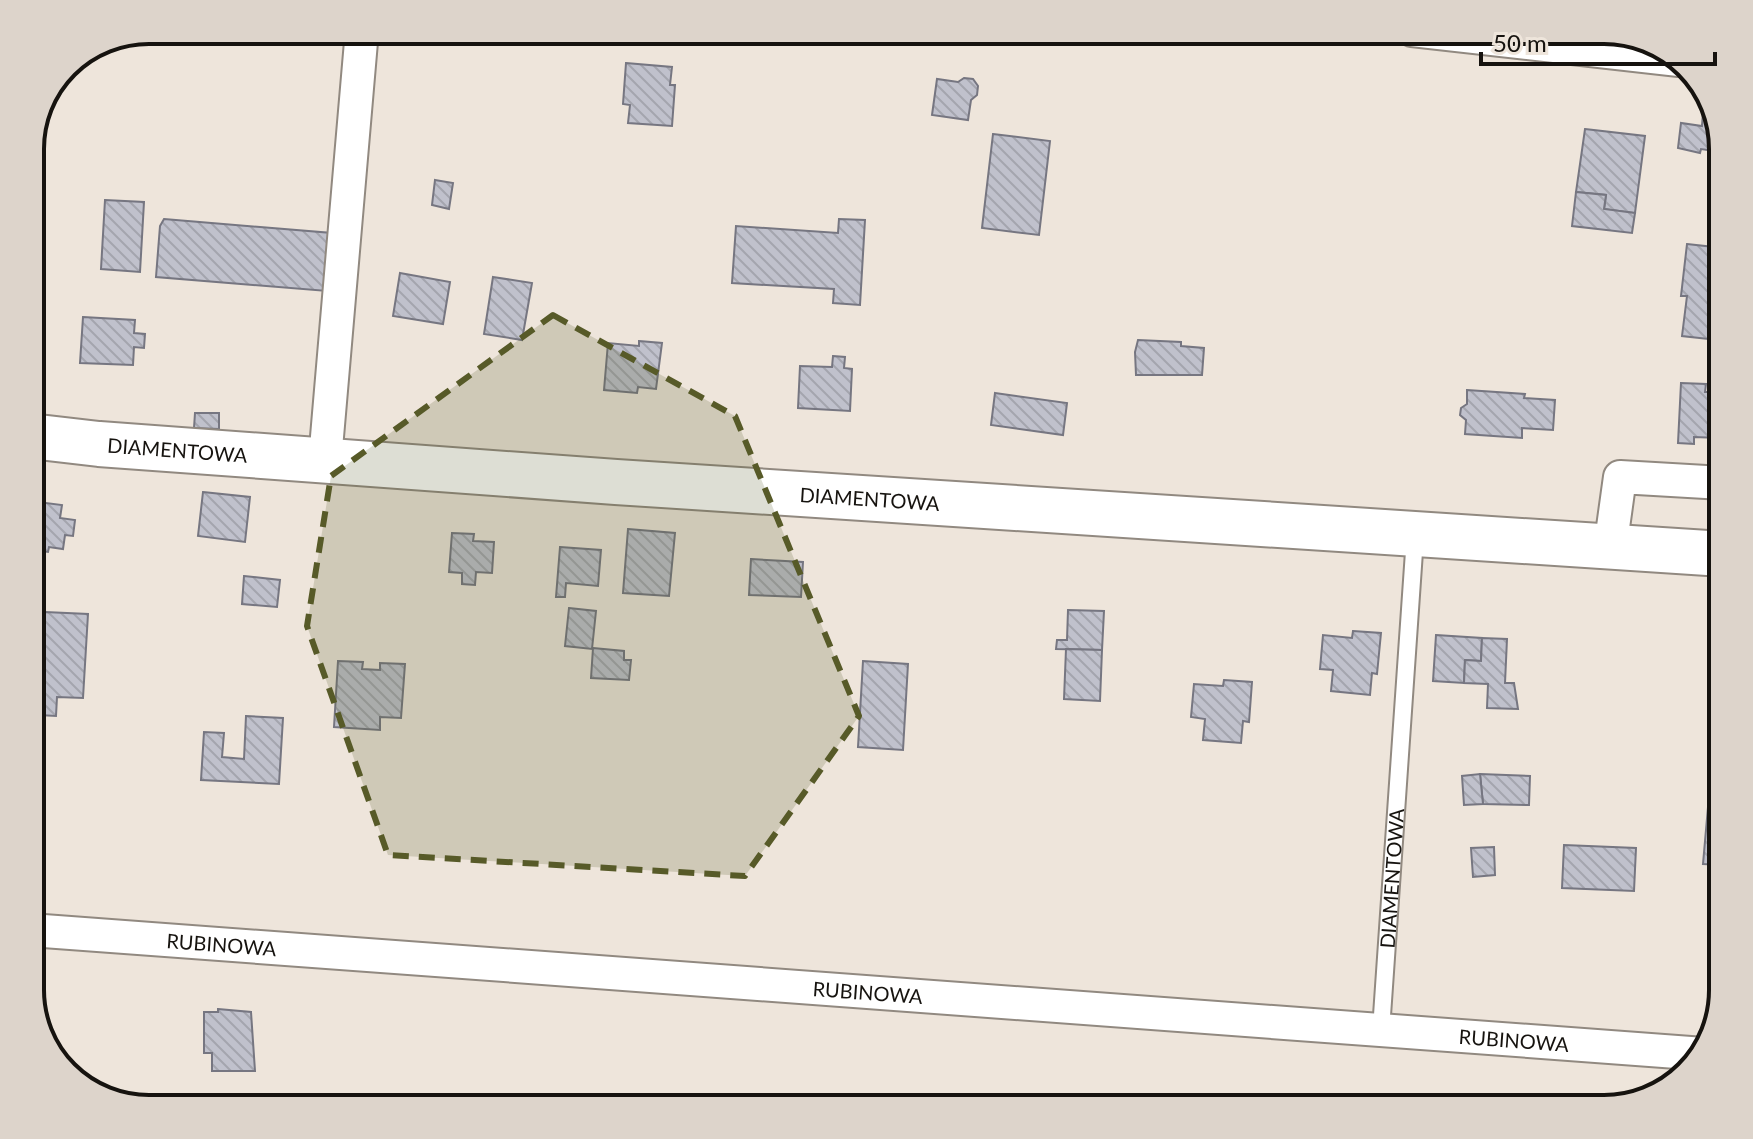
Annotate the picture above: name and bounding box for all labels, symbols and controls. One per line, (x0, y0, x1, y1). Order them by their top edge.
scale bar (1481, 16, 1715, 66)
text: 50 m (1493, 28, 1547, 57)
street label: DIAMENTOWA (107, 433, 249, 467)
street label: DIAMENTOWA (799, 482, 941, 515)
street label: DIAMENTOWA (1375, 807, 1408, 949)
street label: RUBINOWA (166, 928, 278, 960)
street label: RUBINOWA (812, 976, 924, 1008)
street label: RUBINOWA (1458, 1024, 1570, 1056)

